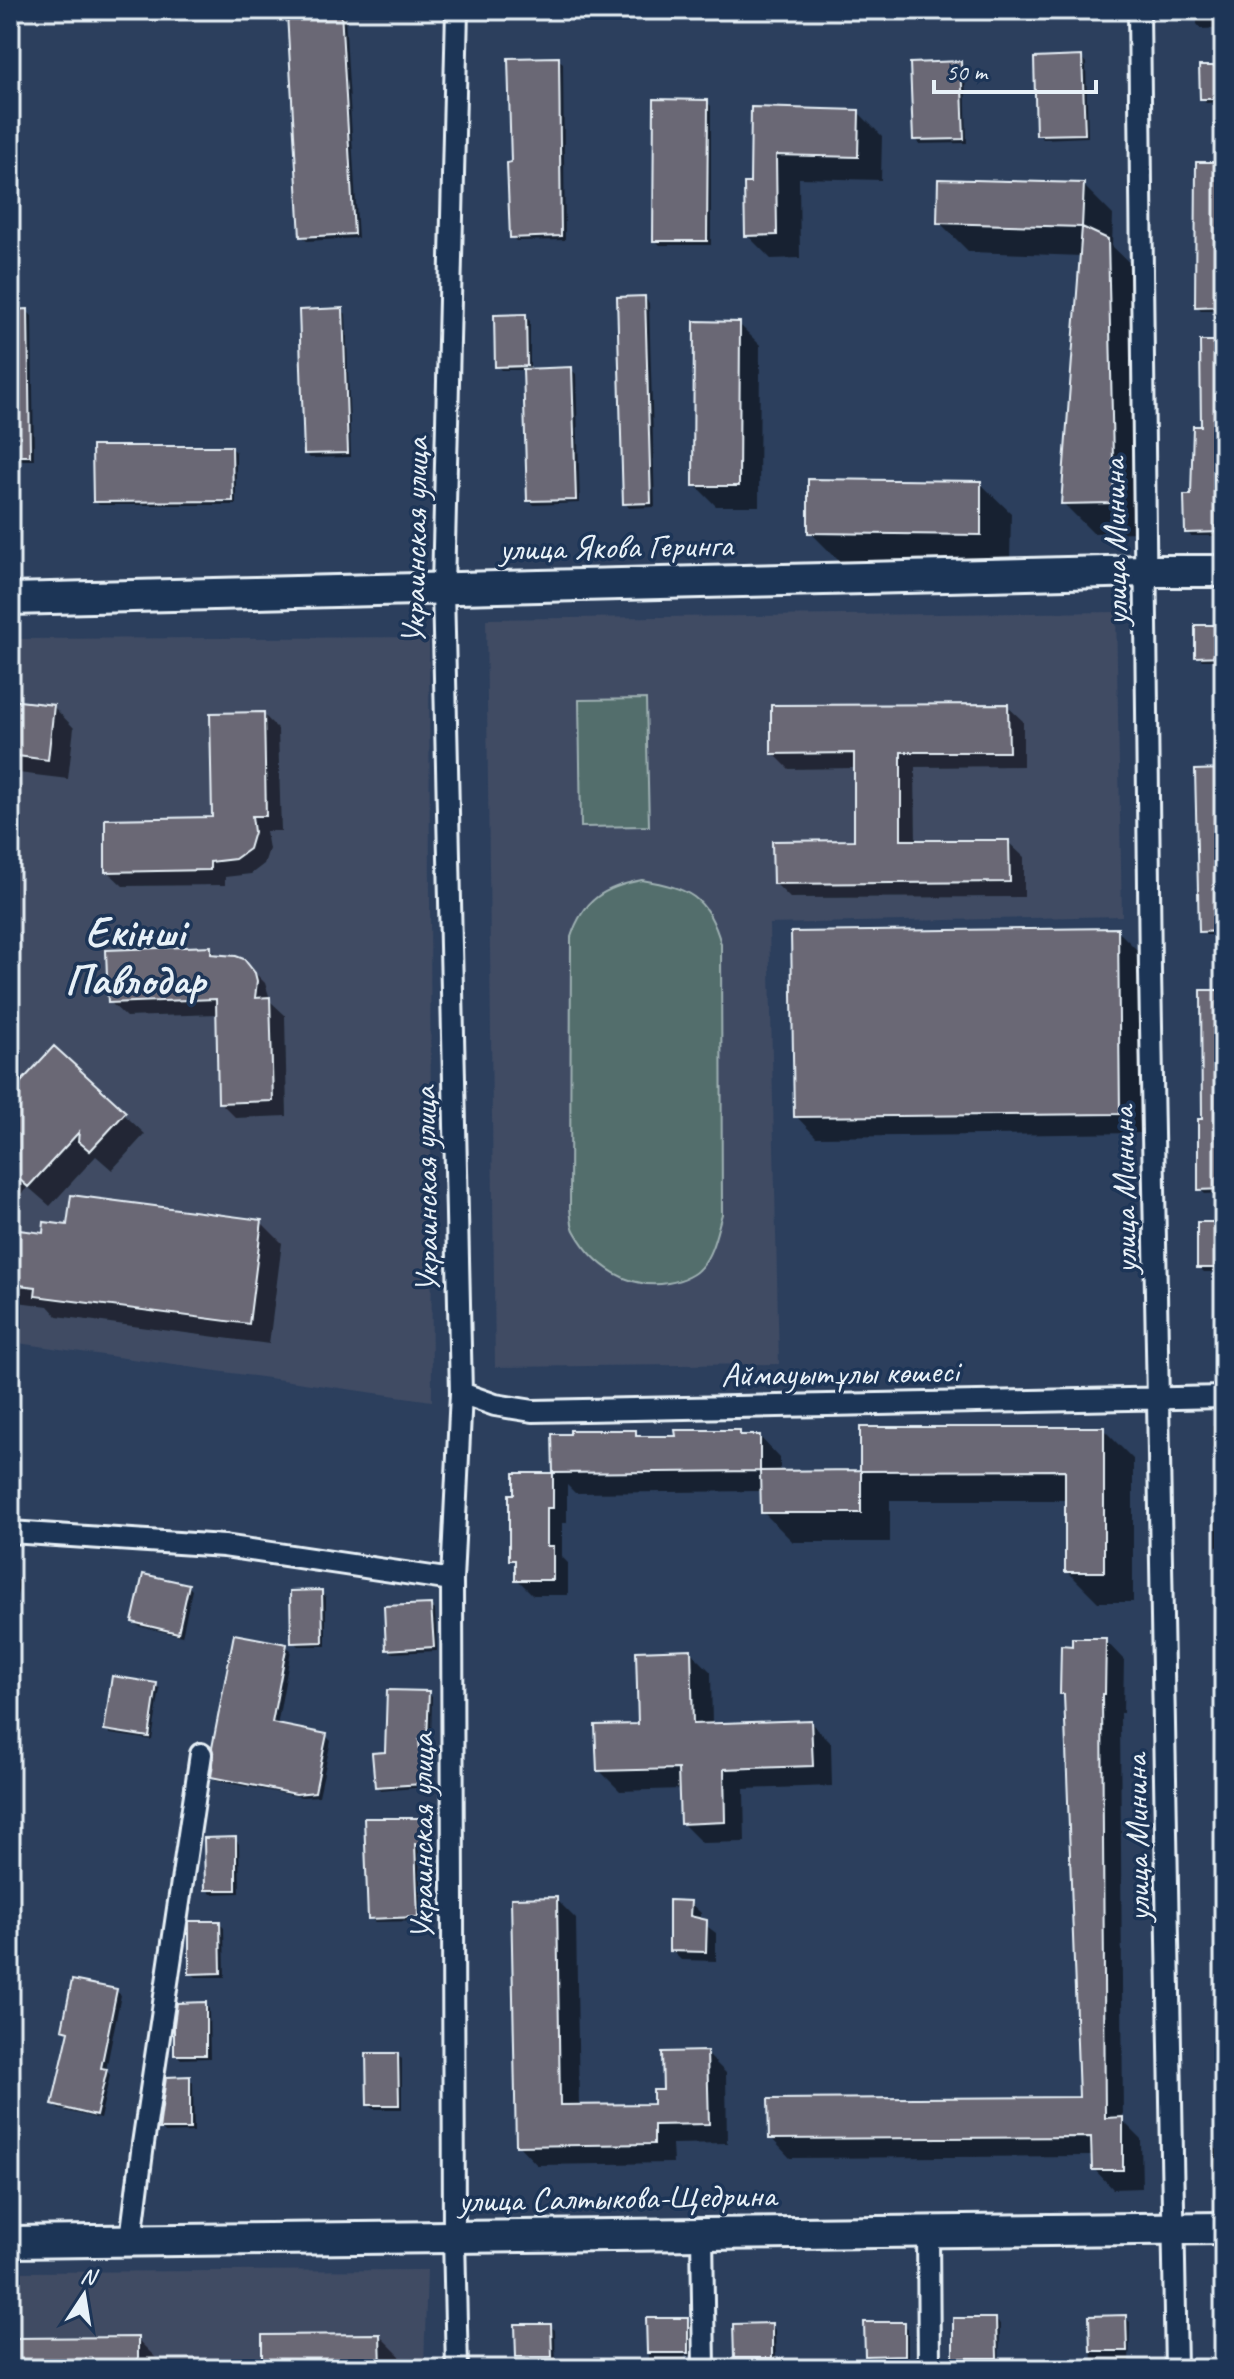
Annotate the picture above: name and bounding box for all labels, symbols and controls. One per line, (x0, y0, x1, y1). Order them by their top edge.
scale bar (934, 44, 1096, 94)
text: 50 m (946, 57, 989, 87)
street label: Украинская улица (391, 435, 438, 645)
street label: улица Минина (1091, 455, 1137, 628)
street label: улица Якова Геринга (497, 523, 735, 570)
district label: Екінші Павлодар (65, 906, 208, 1007)
street label: Украинская улица (402, 1084, 449, 1294)
street label: улица Минина (1100, 1103, 1146, 1276)
street label: Аймауытұлы көшесі (721, 1349, 963, 1396)
street label: Украинская улица (400, 1731, 443, 1941)
street label: улица Минина (1113, 1751, 1159, 1924)
street label: улица Салтыкова-Щедрина (456, 2173, 779, 2222)
north arrow (44, 2255, 124, 2335)
text: N (78, 2261, 101, 2292)

